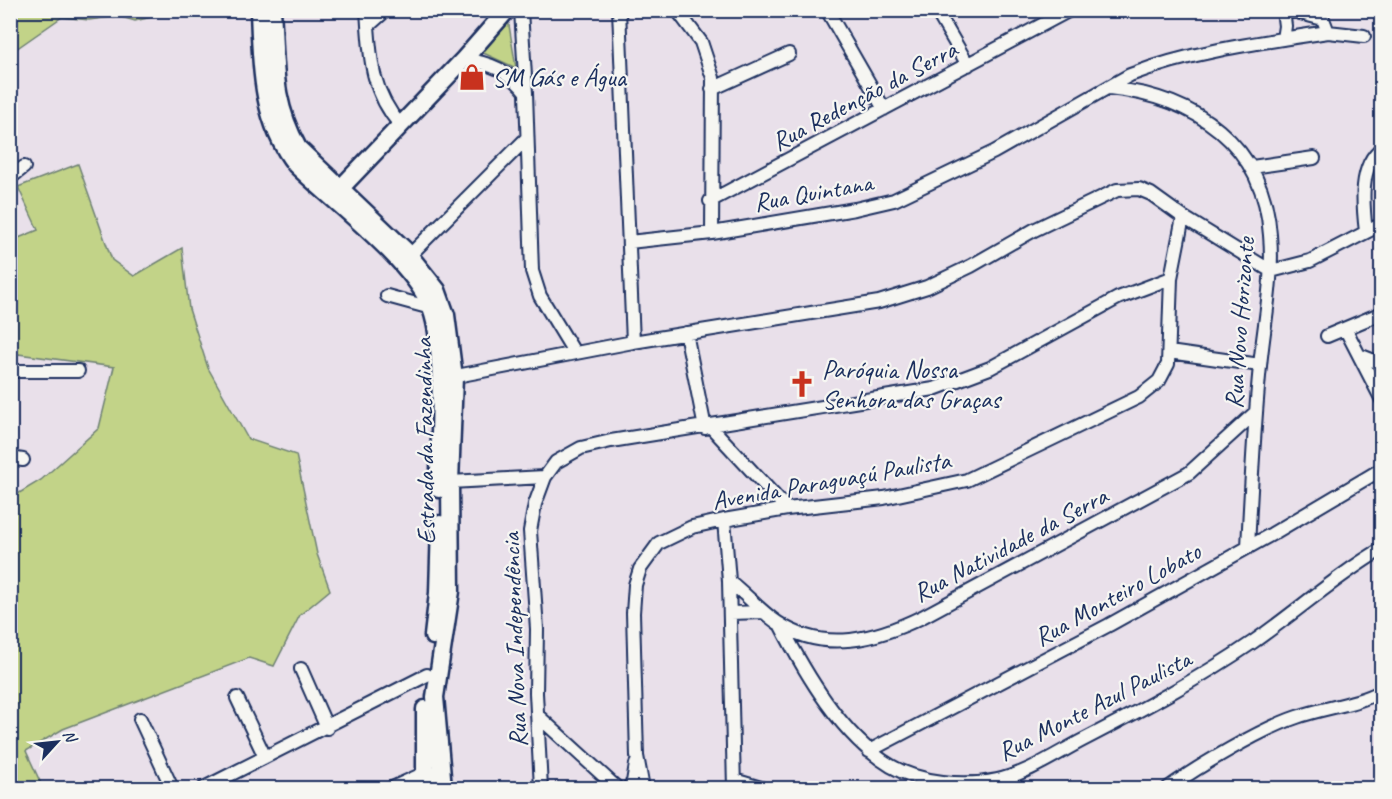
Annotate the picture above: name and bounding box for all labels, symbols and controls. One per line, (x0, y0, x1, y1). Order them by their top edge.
street label: Rua Redenção da Serra (766, 32, 964, 158)
place label: SM Gás e Água (492, 61, 628, 94)
shop icon: SM Gás e Água (457, 62, 487, 92)
street label: Rua Quintana (751, 165, 877, 219)
street label: Rua Novo Horizonte (1217, 235, 1262, 410)
street label: Estrada da Fazendinha (406, 336, 443, 545)
place label: Paróquia Nossa Senhora das Graças (822, 353, 1002, 416)
church icon: Paróquia Nossa Senhora das Graças (787, 369, 817, 399)
street label: Avenida Paraguaçú Paulista (709, 443, 954, 518)
street label: Rua Natividade da Serra (907, 478, 1115, 610)
street label: Rua Nova Independência (494, 530, 535, 748)
street label: Rua Monteiro Lobato (1028, 534, 1208, 654)
street label: Rua Monte Azul Paulista (992, 641, 1199, 768)
north arrow (27, 712, 87, 772)
text: N (58, 727, 82, 747)

